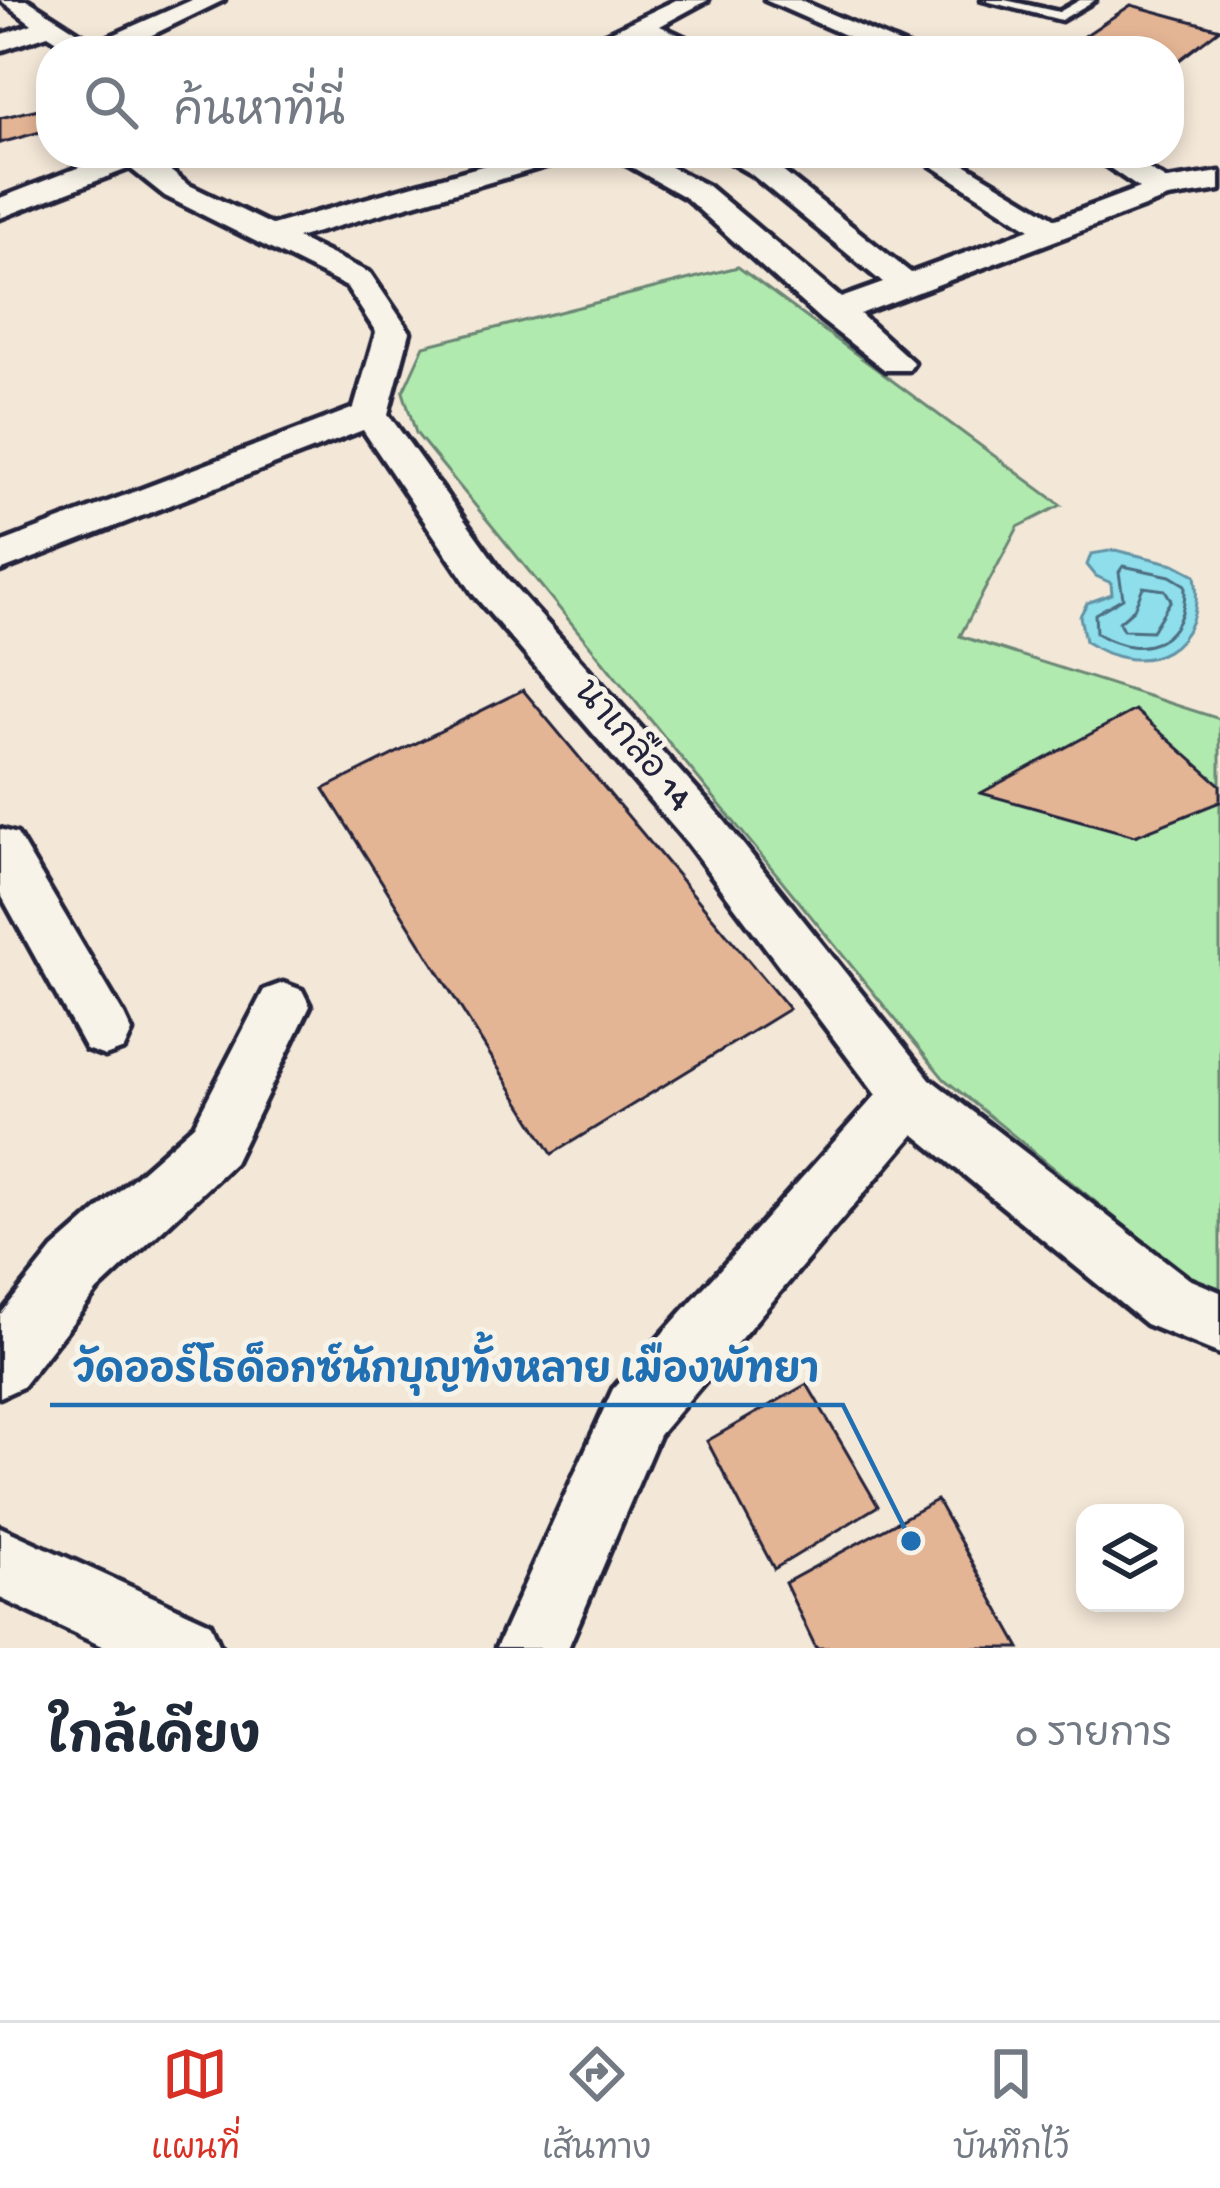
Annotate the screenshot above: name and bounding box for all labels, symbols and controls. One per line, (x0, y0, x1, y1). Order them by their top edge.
search box (36, 36, 1184, 168)
icon: search (78, 69, 144, 135)
text: ค้นหาที่นี่ (174, 89, 345, 142)
street label: นาเกลือ 14 (563, 670, 703, 821)
callout: วัดออร์โธด็อกซ์นักบุญทั้งหลาย เมืองพัทยา (50, 1330, 843, 1405)
text: วัดออร์โธด็อกซ์นักบุญทั้งหลาย เมืองพัทยา (73, 1331, 819, 1397)
map controls (1076, 1504, 1184, 1612)
button: layers (1076, 1504, 1184, 1612)
text: ใกล้เคียง (48, 1712, 260, 1772)
text: 0 รายการ (1016, 1715, 1172, 1761)
tab: แผนที่ (151, 2041, 240, 2171)
tab: เส้นทาง (542, 2041, 651, 2171)
tab: บันทึกไว้ (953, 2041, 1069, 2171)

